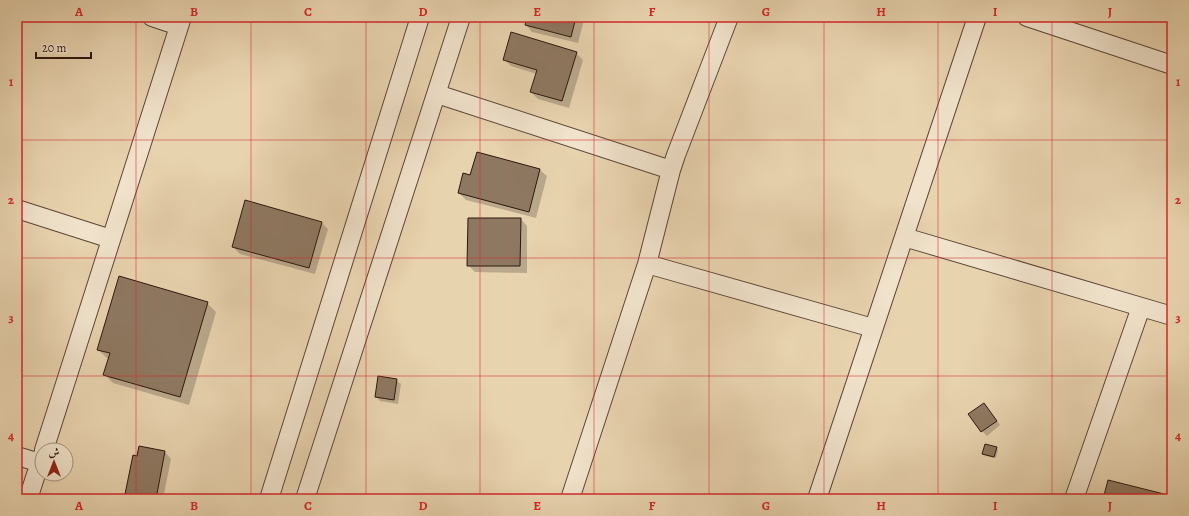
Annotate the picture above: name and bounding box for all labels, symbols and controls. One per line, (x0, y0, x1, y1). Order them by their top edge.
text: A (74, 3, 84, 20)
text: B (190, 3, 198, 20)
text: C (304, 3, 312, 20)
text: D (418, 3, 428, 20)
text: E (533, 3, 541, 20)
text: F (649, 3, 656, 20)
text: G (762, 3, 770, 20)
text: H (876, 3, 886, 20)
text: I (993, 3, 998, 20)
text: J (1108, 3, 1112, 20)
scale bar (36, 34, 91, 60)
text: 20 m (42, 40, 66, 56)
text: 1 (9, 73, 14, 90)
text: 1 (1176, 73, 1181, 90)
text: 2 (8, 191, 15, 208)
text: 2 (1175, 191, 1182, 208)
text: 3 (8, 309, 14, 326)
text: 3 (1175, 309, 1181, 326)
text: 4 (8, 427, 14, 444)
text: 4 (1175, 427, 1181, 444)
north arrow (34, 442, 74, 482)
text: ش (49, 445, 60, 460)
text: A (74, 497, 84, 514)
text: B (190, 497, 198, 514)
text: C (304, 497, 312, 514)
text: D (418, 497, 428, 514)
text: E (533, 497, 541, 514)
text: F (649, 497, 656, 514)
text: G (762, 497, 770, 514)
text: H (876, 497, 886, 514)
text: I (993, 497, 998, 514)
text: J (1108, 497, 1112, 514)

